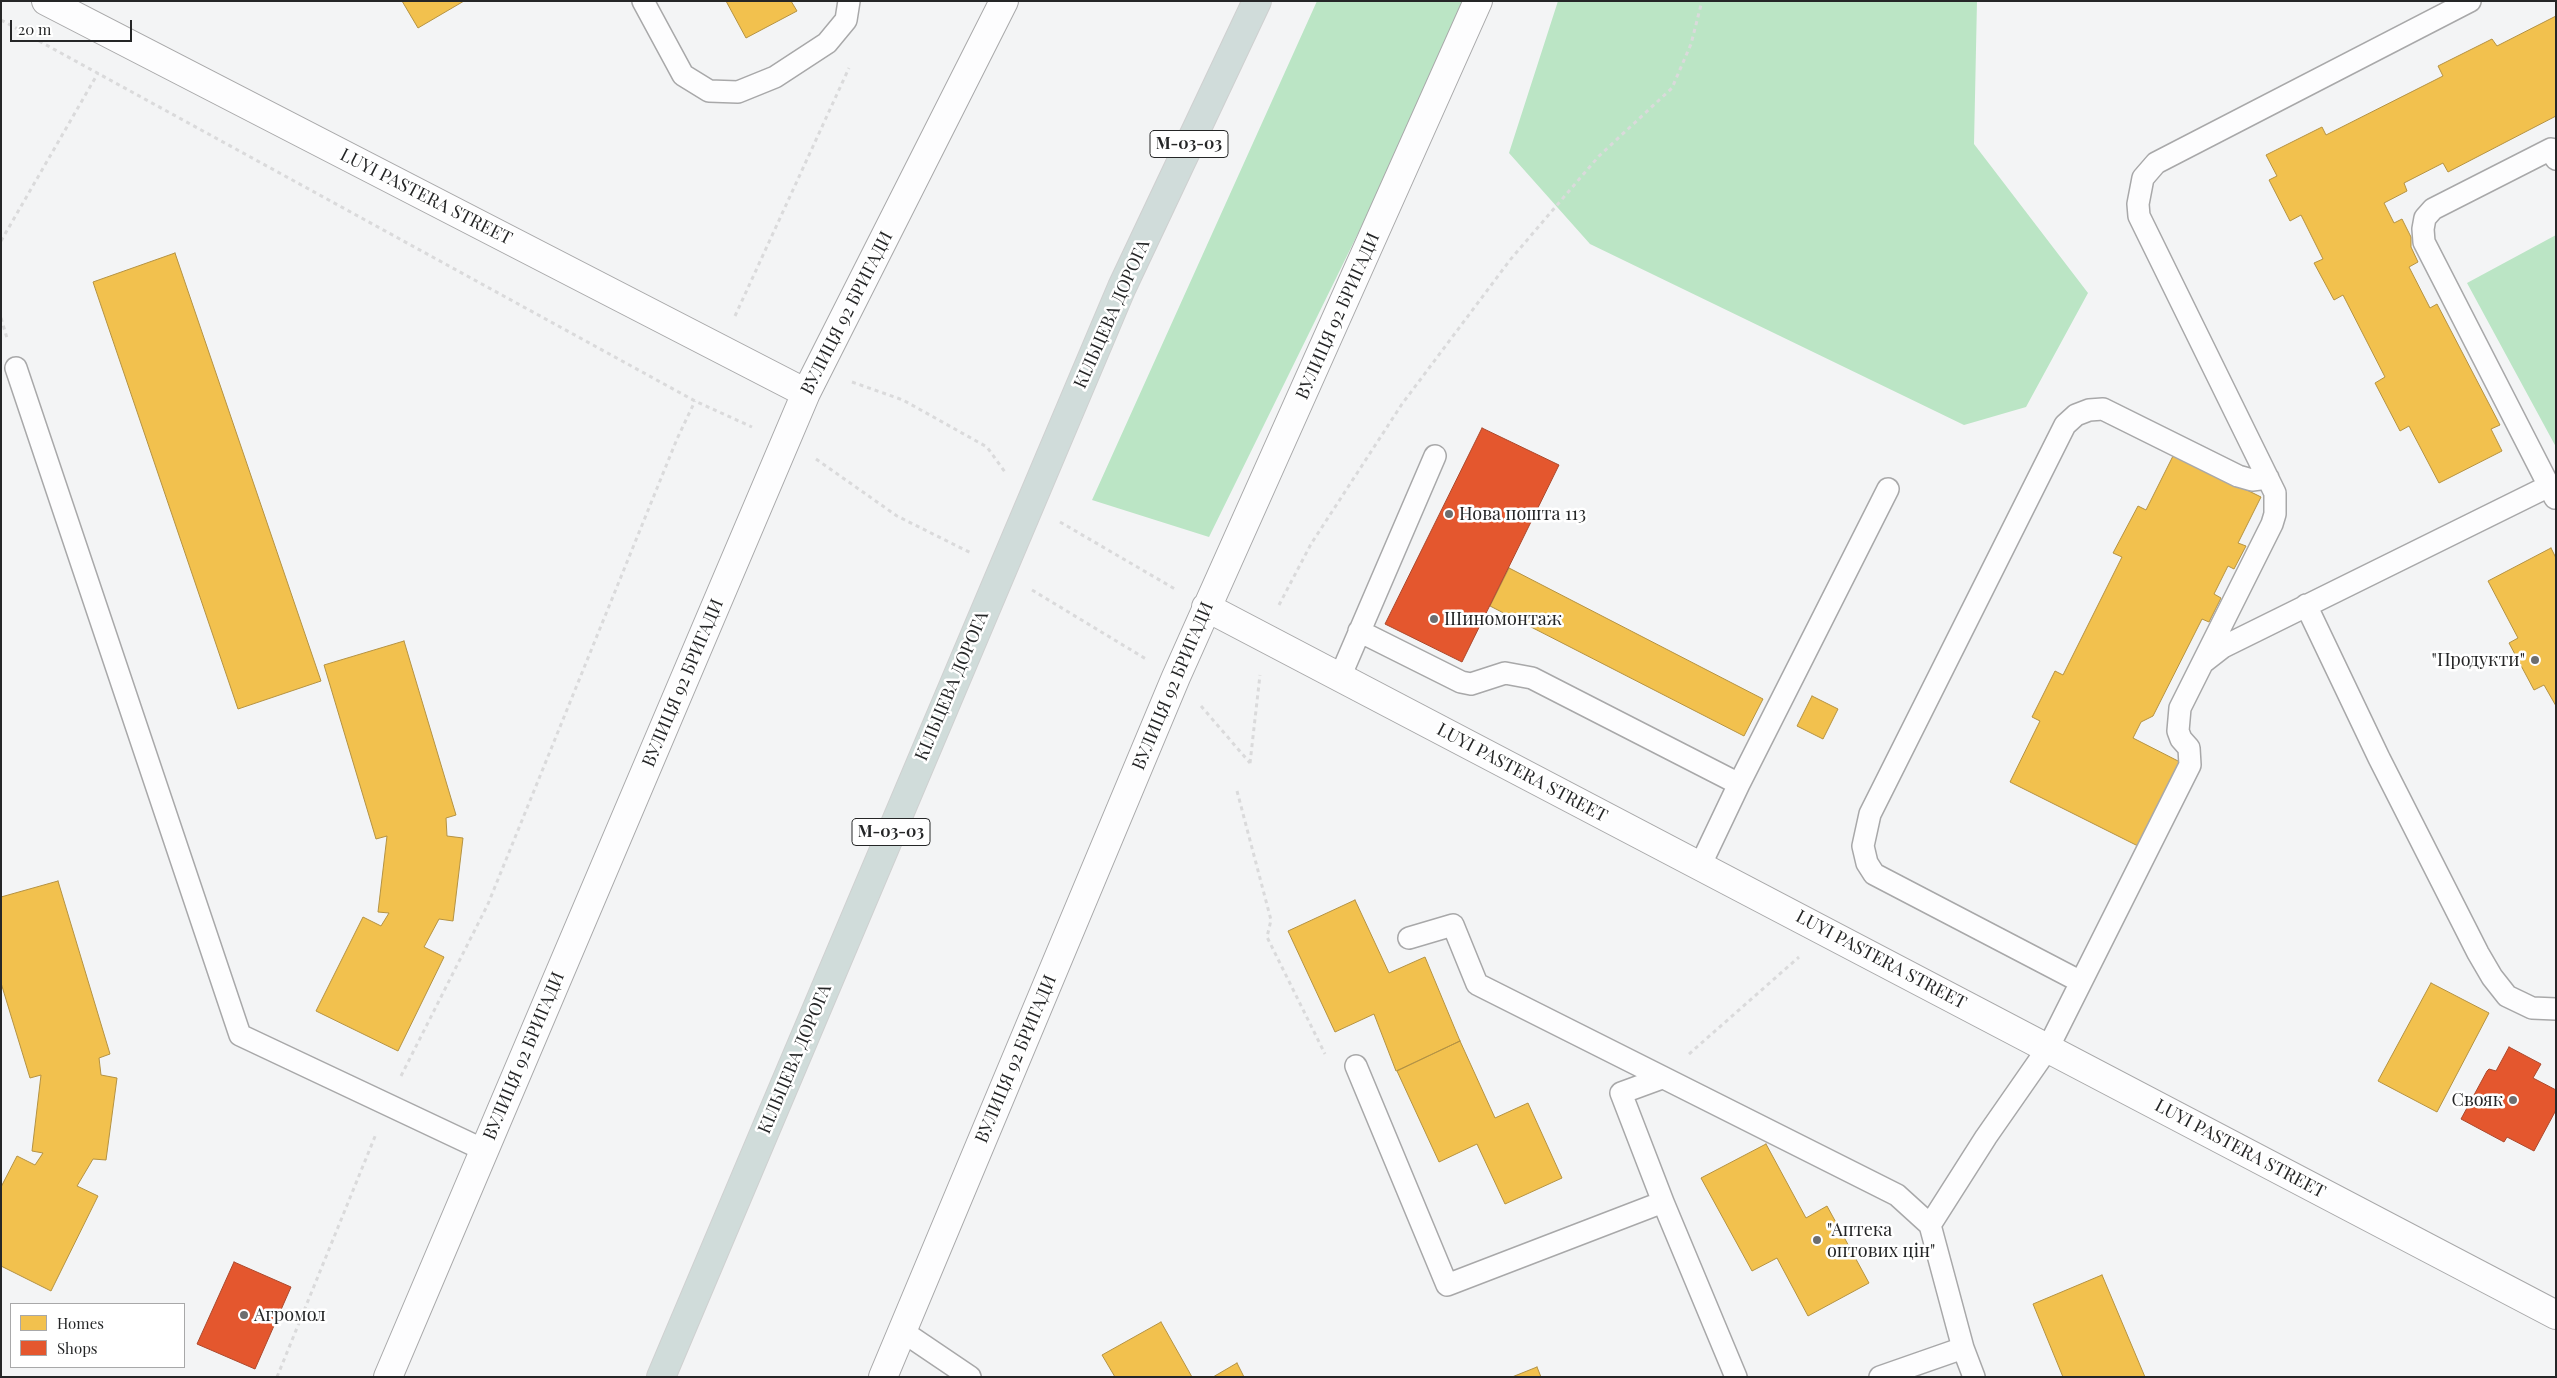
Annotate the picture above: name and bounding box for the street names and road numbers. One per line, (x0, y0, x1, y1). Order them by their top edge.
road number: М-03-03 (1150, 130, 1228, 158)
street label: LUYI PASTERA STREET (336, 144, 516, 250)
street label: ВУЛИЦЯ 92 БРИГАДИ (796, 228, 898, 398)
street label: ВУЛИЦЯ 92 БРИГАДИ (1291, 229, 1385, 403)
street label: КІЛЬЦЕВА ДОРОГА (1069, 236, 1155, 392)
street label: ВУЛИЦЯ 92 БРИГАДИ (638, 596, 728, 770)
street label: ВУЛИЦЯ 92 БРИГАДИ (1128, 599, 1218, 773)
street label: КІЛЬЦЕВА ДОРОГА (911, 608, 993, 764)
street label: LUYI PASTERA STREET (1433, 719, 1611, 827)
road number: М-03-03 (852, 819, 930, 846)
street label: LUYI PASTERA STREET (1792, 906, 1970, 1014)
street label: ВУЛИЦЯ 92 БРИГАДИ (479, 969, 569, 1143)
street label: ВУЛИЦЯ 92 БРИГАДИ (971, 972, 1061, 1146)
street label: КІЛЬЦЕВА ДОРОГА (754, 981, 836, 1137)
street label: LUYI PASTERA STREET (2151, 1095, 2329, 1203)

